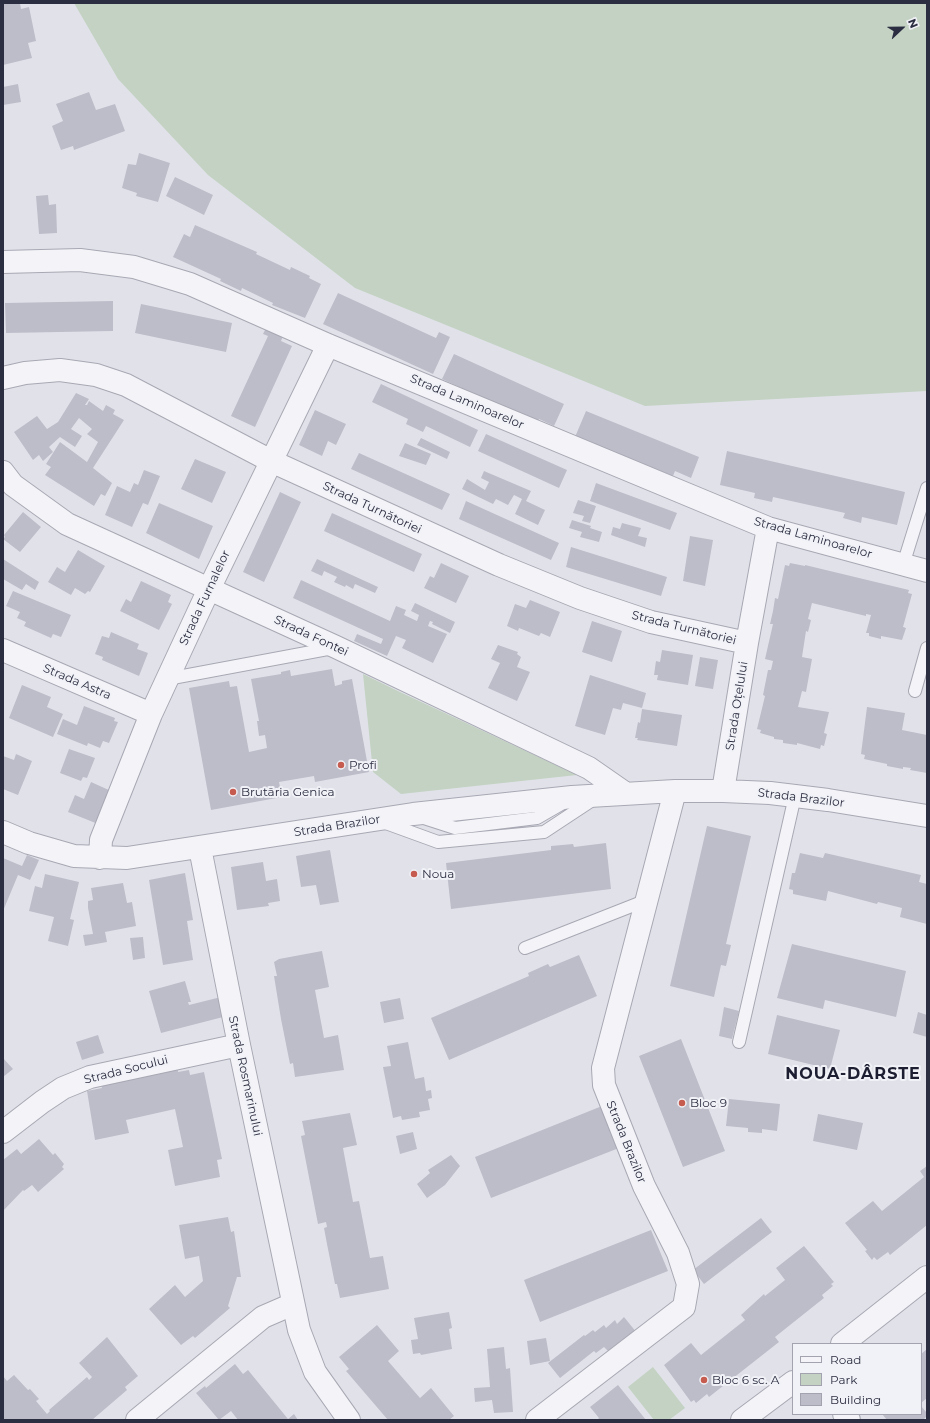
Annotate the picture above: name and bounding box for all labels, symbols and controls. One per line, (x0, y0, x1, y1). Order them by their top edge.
north arrow (882, 8, 922, 48)
text: N (905, 17, 921, 30)
street label: Strada Laminoarelor (408, 371, 526, 433)
street label: Strada Turnătoriei (320, 479, 424, 537)
street label: Strada Laminoarelor (752, 514, 874, 562)
street label: Strada Furnalelor (177, 548, 233, 648)
street label: Strada Turnătoriei (630, 608, 738, 648)
street label: Strada Fontei (272, 613, 350, 659)
street label: Strada Astra (41, 661, 113, 703)
street label: Strada Oțelului (723, 661, 751, 751)
place label: Profi (349, 758, 377, 772)
marker: Profi (336, 760, 346, 770)
place label: Brutăria Genica (241, 785, 335, 799)
street label: Strada Brazilor (757, 786, 845, 810)
marker: Brutăria Genica (228, 787, 238, 797)
street label: Strada Brazilor (293, 812, 381, 840)
place label: Noua (422, 867, 454, 881)
marker: Noua (409, 869, 419, 879)
street label: Strada Rosmarinului (225, 1015, 265, 1137)
street label: Strada Socului (82, 1053, 170, 1087)
district label: NOUA-DÂRSTE (785, 1064, 921, 1084)
place label: Bloc 9 (690, 1096, 727, 1110)
marker: Bloc 9 (677, 1098, 687, 1108)
street label: Strada Brazilor (603, 1099, 649, 1185)
legend (792, 1343, 922, 1415)
text: Road (830, 1352, 861, 1367)
text: Park (830, 1372, 857, 1387)
place label: Bloc 6 sc. A (712, 1373, 779, 1387)
marker: Bloc 6 sc. A (699, 1375, 709, 1385)
text: Building (830, 1392, 881, 1407)

